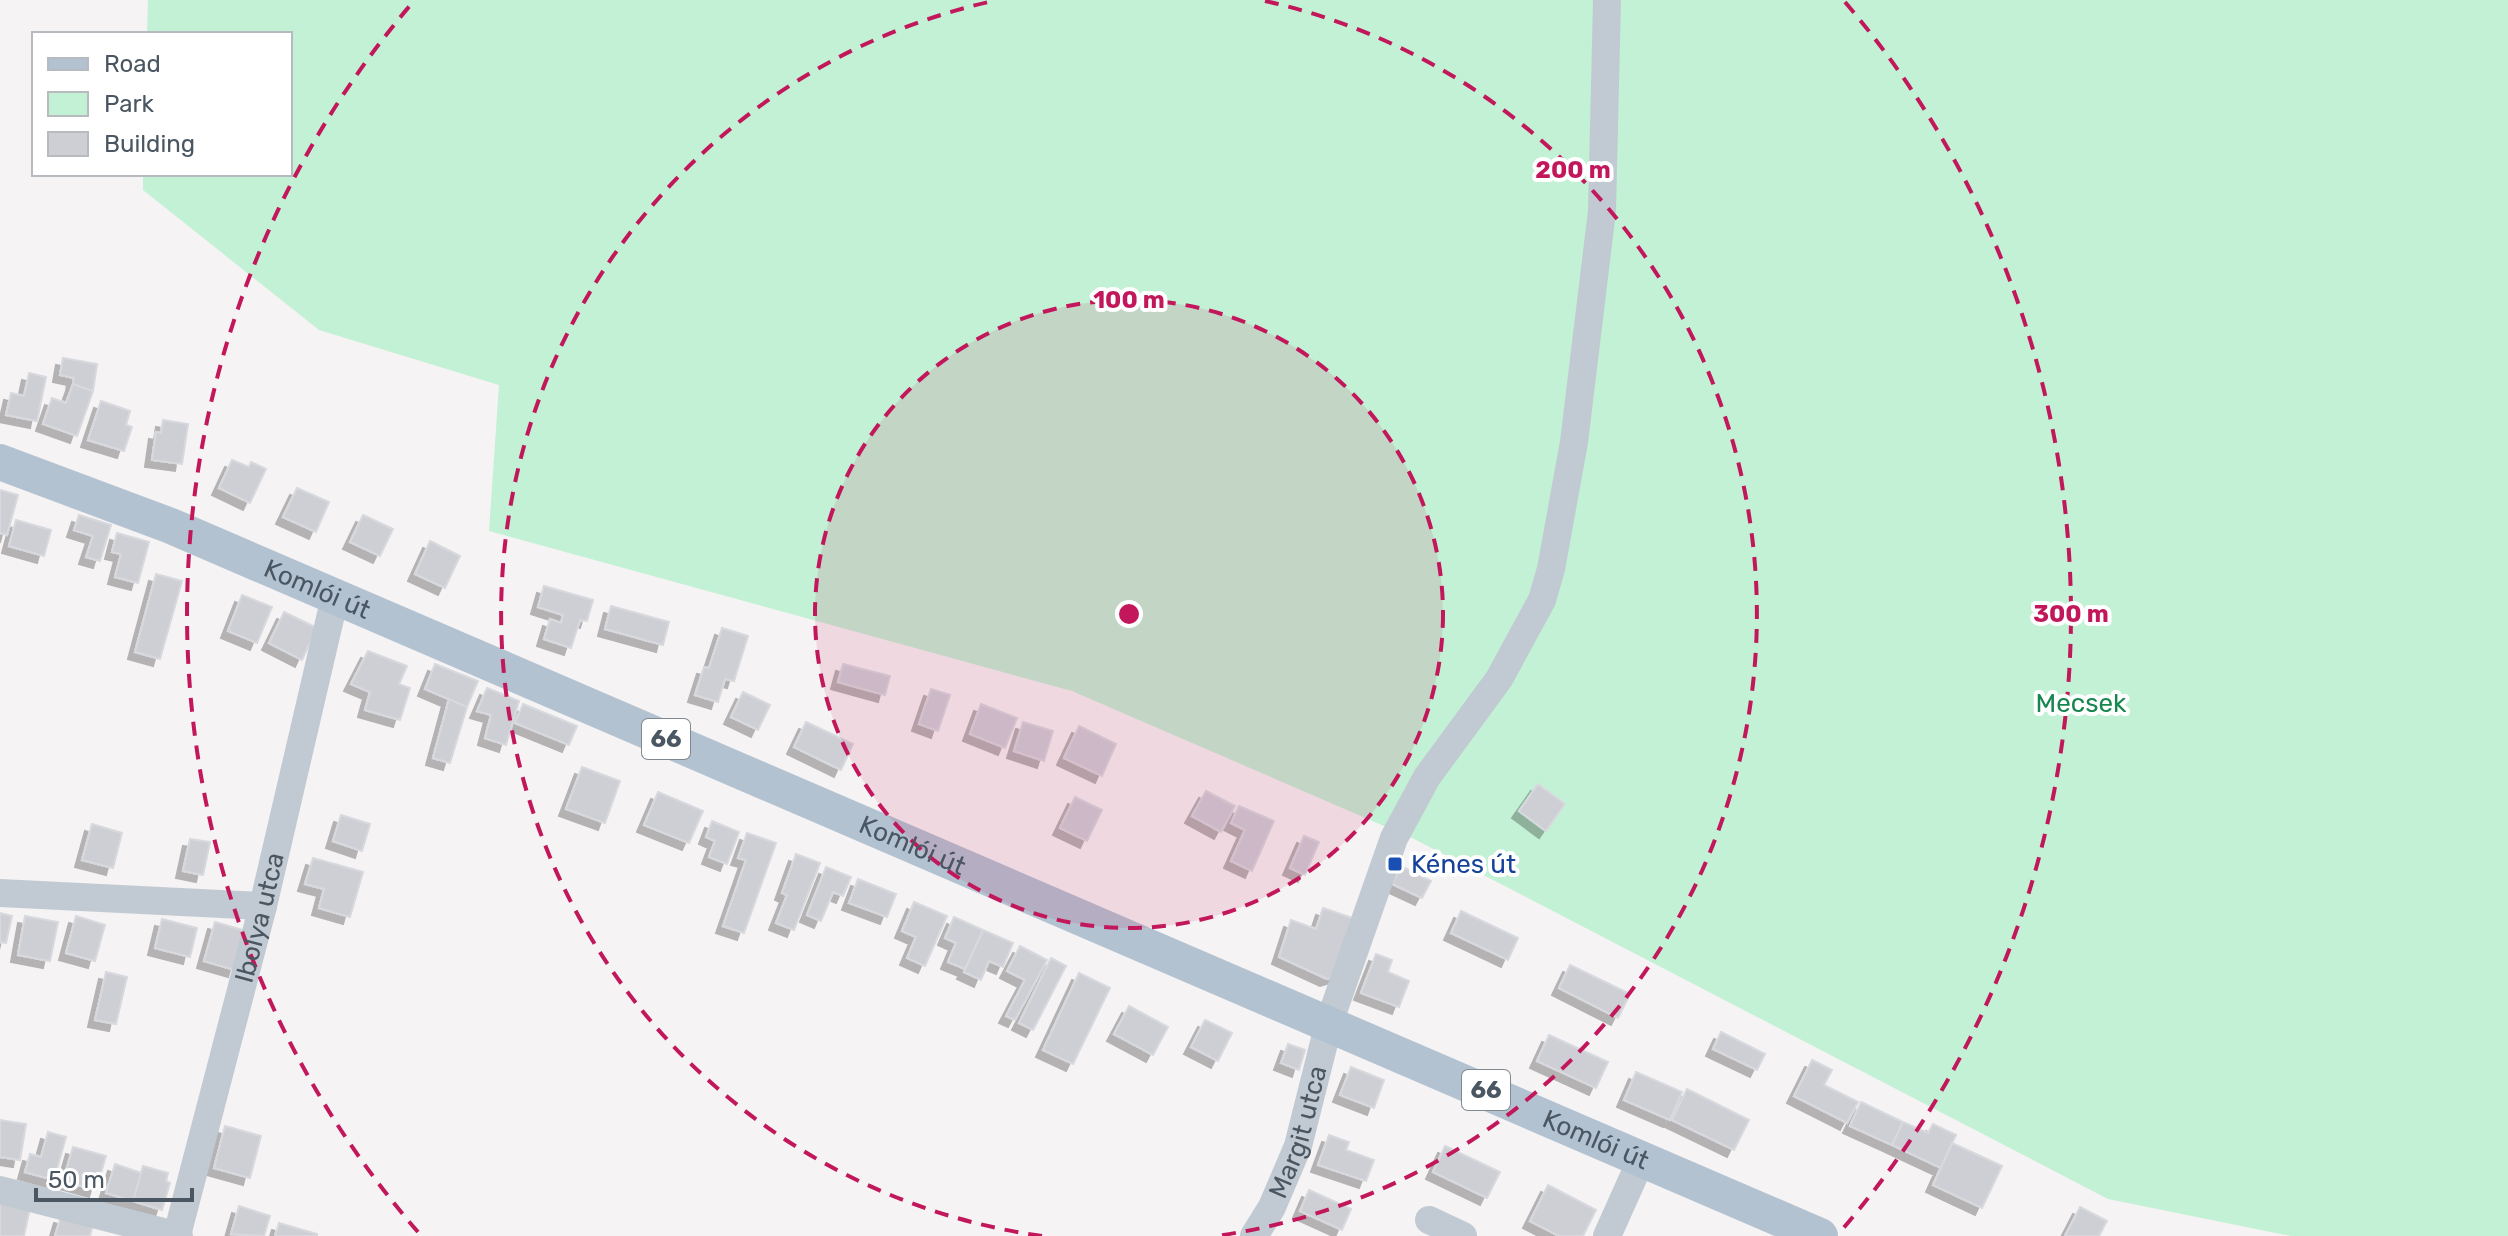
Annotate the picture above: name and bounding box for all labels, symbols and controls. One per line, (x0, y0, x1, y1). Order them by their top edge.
legend (32, 32, 292, 176)
text: Road (104, 50, 161, 78)
text: Park (104, 90, 155, 118)
text: Building (104, 130, 195, 158)
text: 200 m (1535, 156, 1611, 184)
text: 100 m (1093, 286, 1165, 314)
street label: Komlói út (259, 553, 375, 626)
centre of rings (1115, 600, 1143, 628)
text: 300 m (2033, 600, 2109, 628)
park label: Mecsek (2036, 688, 2127, 719)
road number: 66 (642, 719, 690, 759)
street label: Komlói út (855, 809, 970, 882)
place label: Kénes út (1411, 849, 1516, 880)
street label: Ibolya utca (229, 850, 291, 986)
marker: Kénes út (1386, 855, 1404, 873)
street label: Margit utca (1263, 1062, 1334, 1203)
road number: 66 (1462, 1070, 1510, 1110)
street label: Komlói út (1538, 1103, 1654, 1177)
scale bar (36, 1152, 192, 1202)
text: 50 m (48, 1166, 105, 1194)

